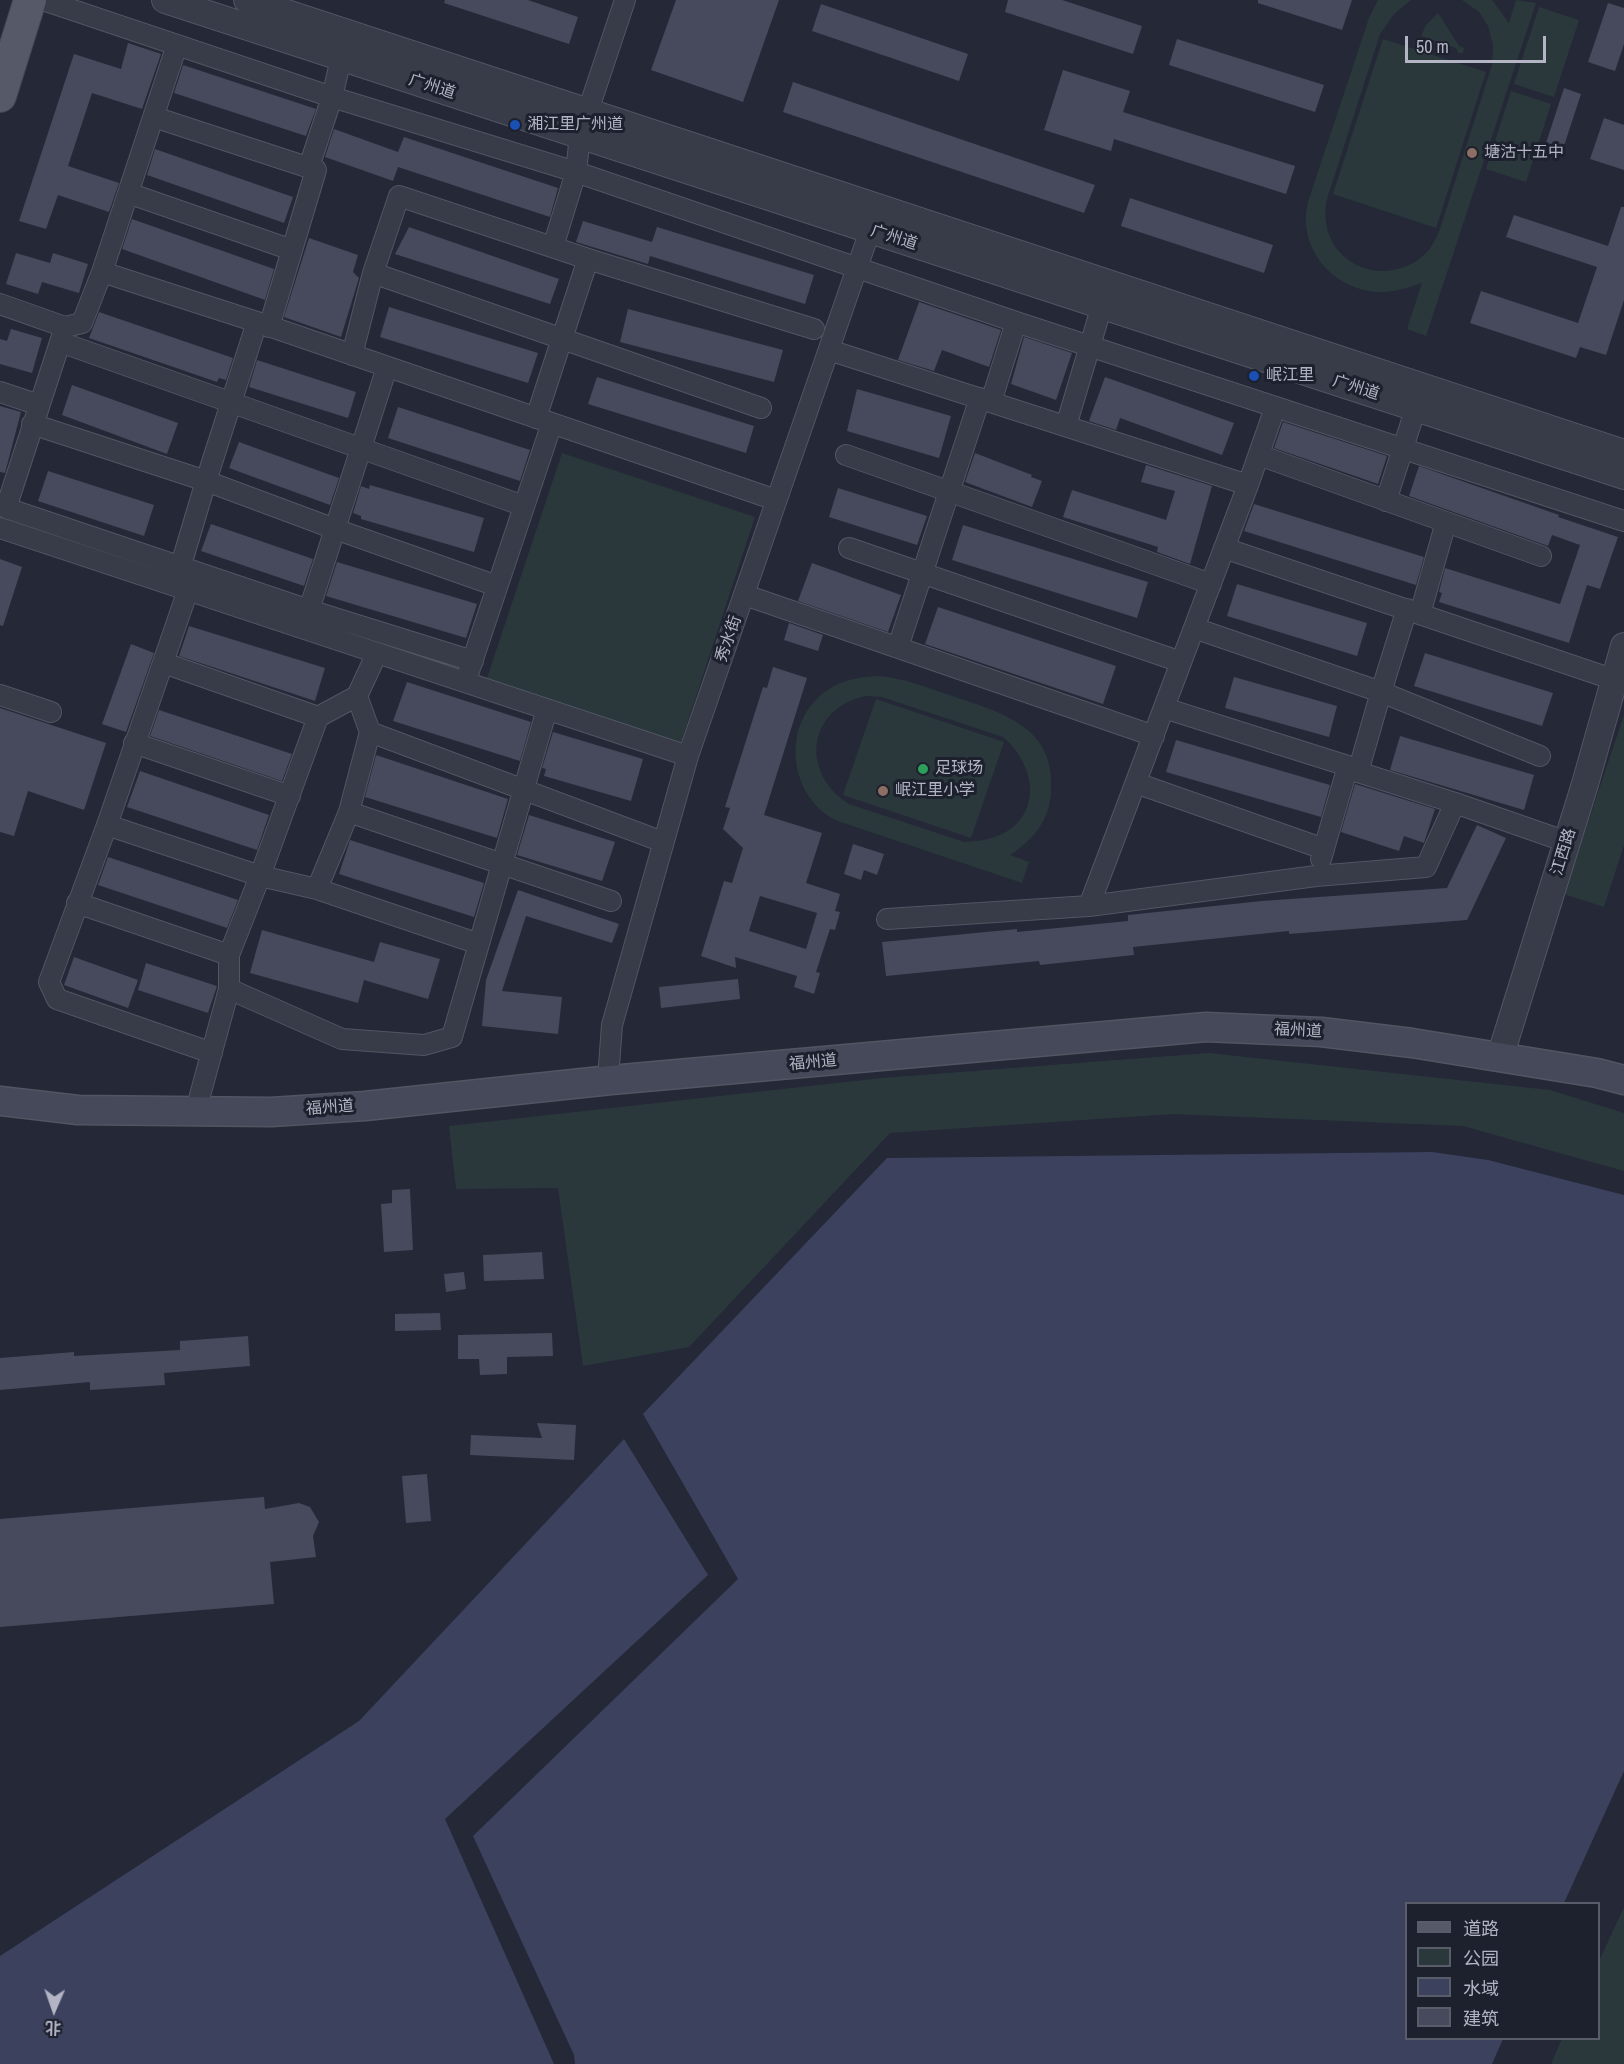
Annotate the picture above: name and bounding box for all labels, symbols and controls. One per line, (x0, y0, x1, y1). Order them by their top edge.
scale bar (1408, 24, 1549, 62)
text: 50 m (1416, 34, 1449, 59)
street label: 广州道 (406, 70, 458, 104)
place label: 湘江里广州道 (527, 115, 623, 135)
marker: 湘江里广州道 (508, 118, 522, 132)
place label: 塘沽十五中 (1484, 143, 1564, 163)
marker: 塘沽十五中 (1465, 146, 1479, 160)
street label: 广州道 (868, 221, 920, 255)
place label: 岷江里 (1266, 366, 1314, 386)
marker: 岷江里 (1247, 369, 1261, 383)
street label: 广州道 (1330, 371, 1382, 405)
street label: 秀水街 (712, 613, 746, 665)
place label: 足球场 (935, 759, 983, 779)
marker: 足球场 (916, 762, 930, 776)
place label: 岷江里小学 (895, 781, 975, 801)
marker: 岷江里小学 (876, 784, 890, 798)
street label: 江西路 (1548, 826, 1580, 878)
street label: 福州道 (1274, 1020, 1322, 1042)
street label: 福州道 (788, 1051, 838, 1075)
street label: 福州道 (305, 1097, 355, 1119)
legend (1405, 1902, 1600, 2040)
text: 道路 (1463, 1916, 1499, 1941)
text: 公园 (1463, 1946, 1499, 1971)
text: 水域 (1463, 1976, 1499, 2001)
north arrow (24, 1980, 84, 2040)
text: 建筑 (1463, 2006, 1499, 2031)
text: 北 (45, 2017, 62, 2039)

